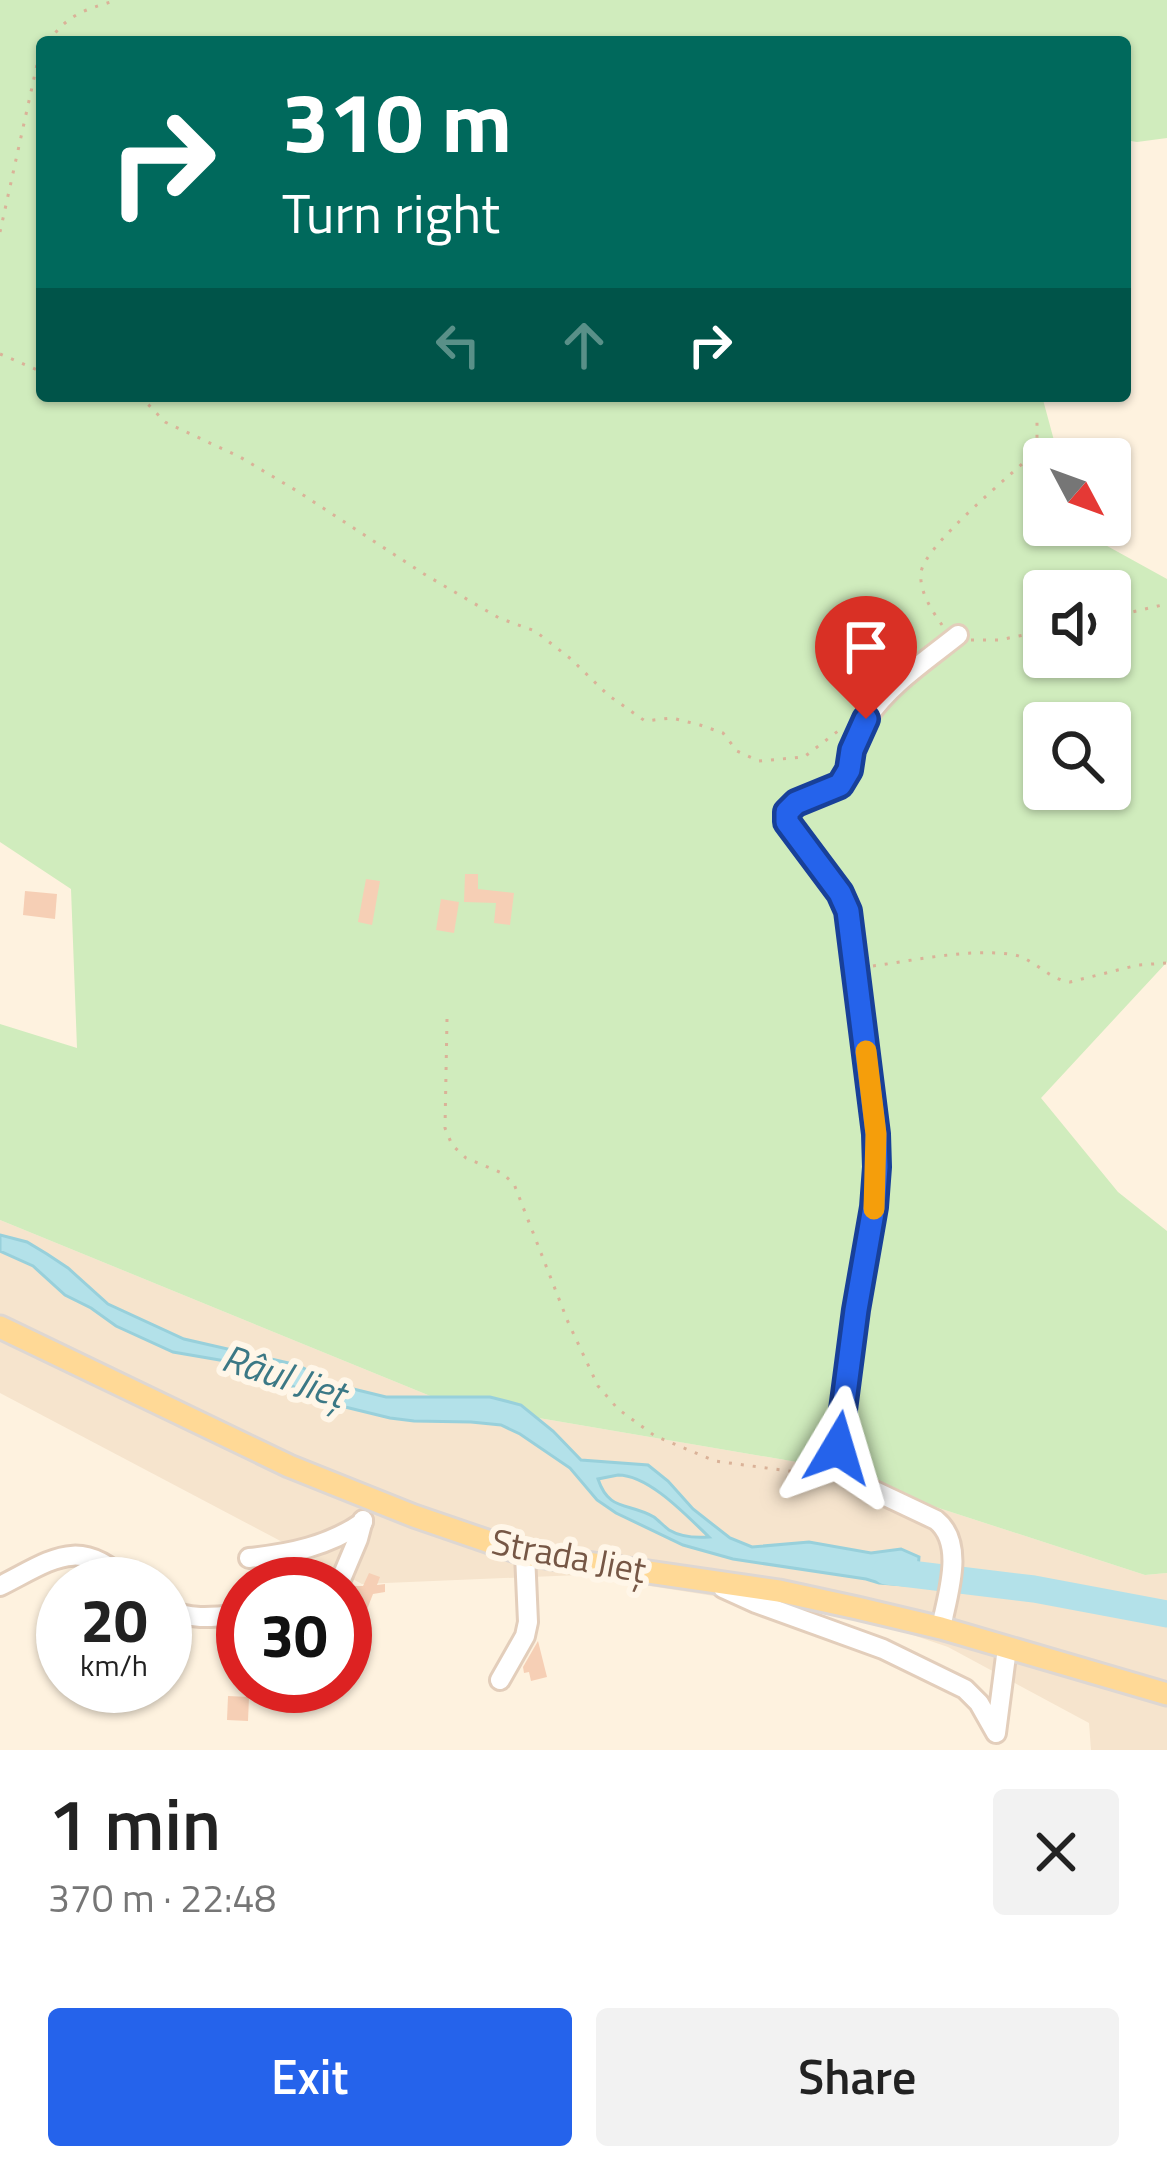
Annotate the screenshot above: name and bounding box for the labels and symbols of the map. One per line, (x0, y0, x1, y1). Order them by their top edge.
north arrow (1023, 438, 1131, 546)
pin (815, 596, 917, 719)
water label: Râul Jieț (215, 1327, 358, 1424)
position arrow (775, 1385, 901, 1511)
street label: Strada Jieț (487, 1513, 651, 1597)
speed limit sign: 30 (216, 1557, 372, 1713)

